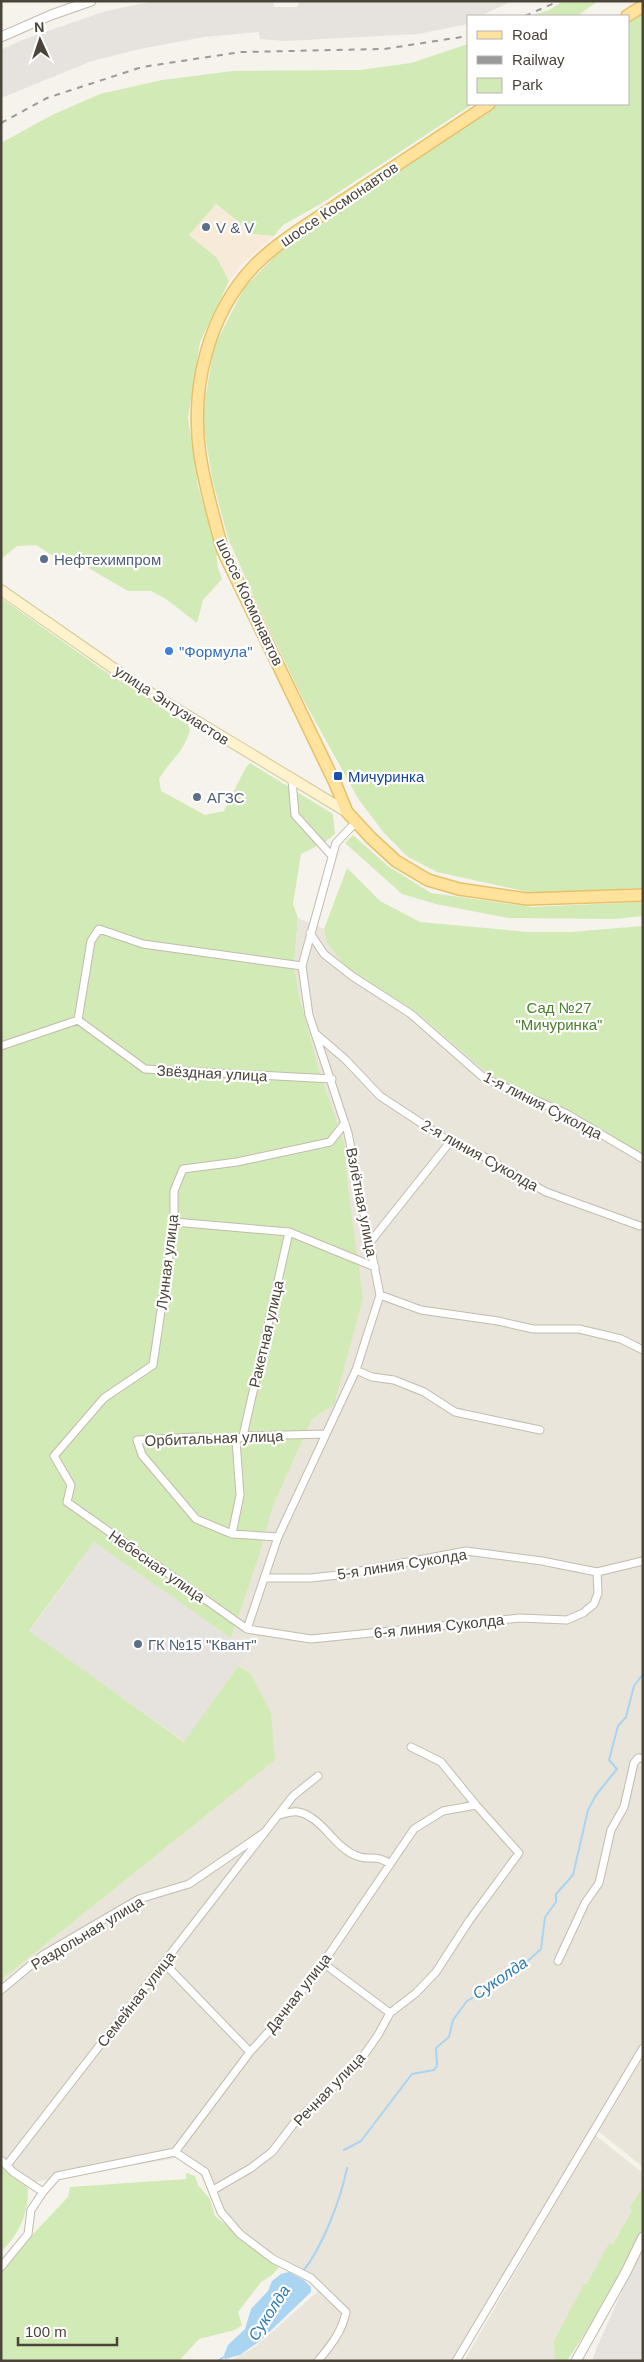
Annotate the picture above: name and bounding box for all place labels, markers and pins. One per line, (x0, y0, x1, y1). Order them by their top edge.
place label: V & V (216, 219, 254, 236)
marker: V & V (200, 221, 212, 233)
place label: Нефтехимпром (54, 551, 161, 568)
marker: Нефтехимпром (38, 553, 50, 565)
place label: "Формула" (179, 643, 252, 660)
marker: "Формула" (163, 645, 175, 657)
place label: Мичуринка (348, 768, 425, 785)
marker: Мичуринка (332, 770, 344, 782)
place label: АГЗС (207, 789, 245, 806)
marker: АГЗС (191, 791, 203, 803)
place label: ГК №15 "Квант" (148, 1636, 257, 1653)
marker: ГК №15 "Квант" (132, 1638, 144, 1650)

